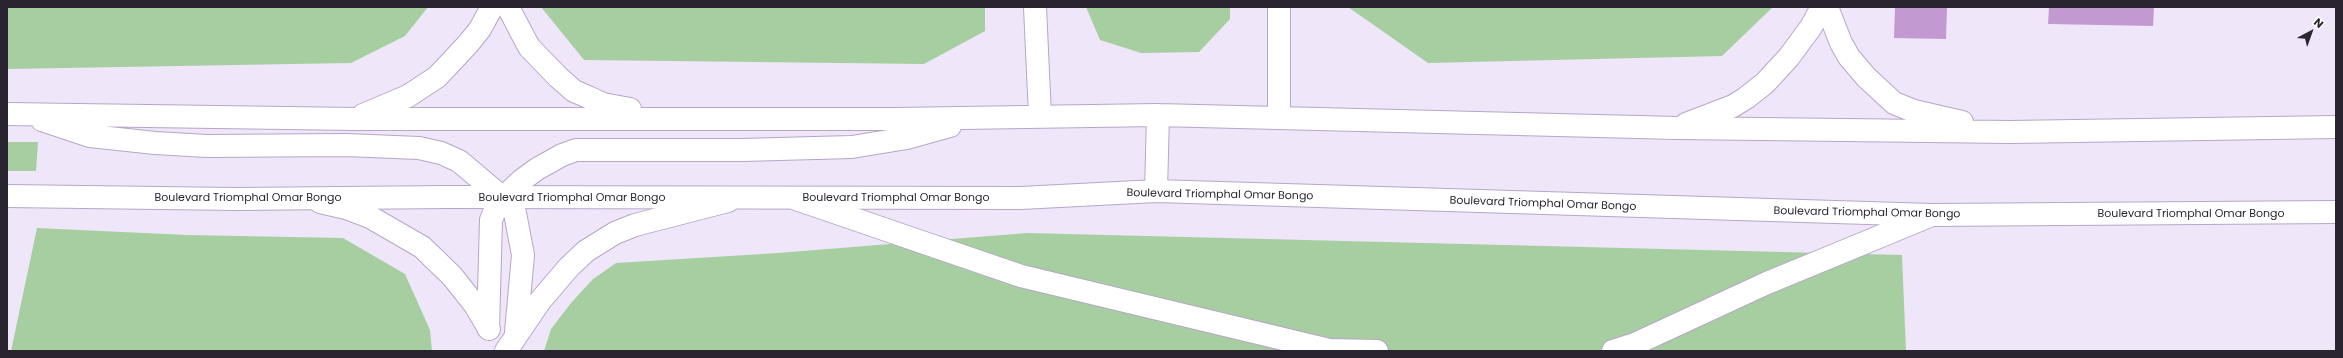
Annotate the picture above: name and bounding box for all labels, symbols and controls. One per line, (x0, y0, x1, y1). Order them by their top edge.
north arrow (2291, 12, 2331, 52)
text: N (2310, 14, 2327, 32)
street label: Boulevard Triomphal Omar Bongo (1126, 187, 1314, 203)
street label: Boulevard Triomphal Omar Bongo (155, 191, 341, 205)
street label: Boulevard Triomphal Omar Bongo (479, 191, 665, 205)
street label: Boulevard Triomphal Omar Bongo (803, 191, 989, 205)
street label: Boulevard Triomphal Omar Bongo (1449, 194, 1637, 214)
street label: Boulevard Triomphal Omar Bongo (1773, 205, 1961, 221)
street label: Boulevard Triomphal Omar Bongo (2098, 207, 2284, 221)

